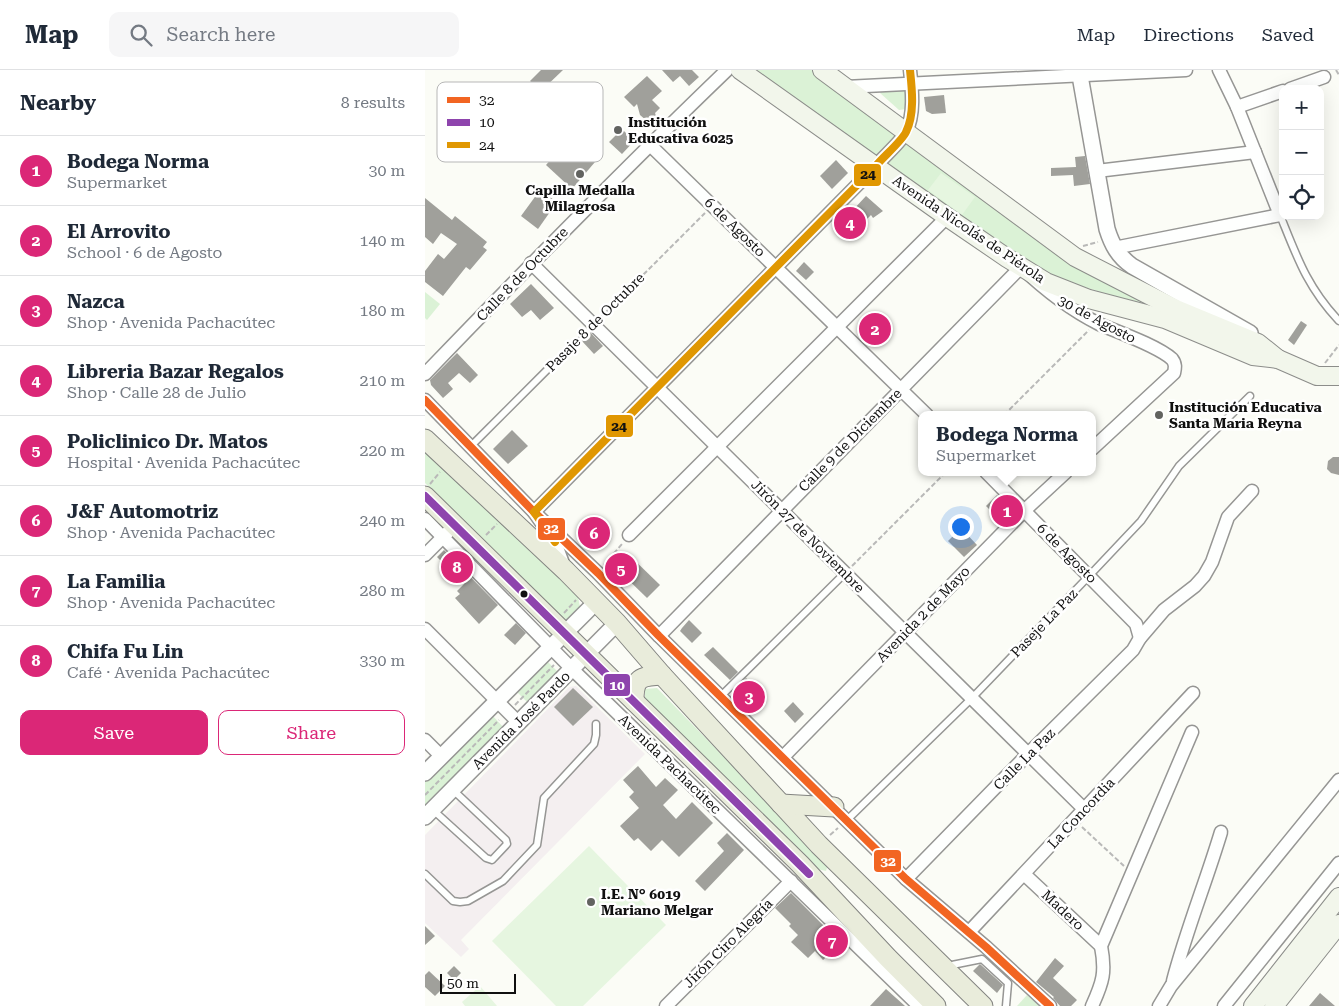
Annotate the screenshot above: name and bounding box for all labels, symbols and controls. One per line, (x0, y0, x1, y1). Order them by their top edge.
search box (109, 12, 459, 57)
text: Map (25, 21, 79, 49)
icon: search (127, 21, 155, 49)
text: Search here (167, 23, 275, 46)
text: Map (1077, 24, 1115, 45)
text: Directions (1143, 24, 1234, 45)
text: Saved (1262, 24, 1314, 45)
legend (437, 82, 603, 162)
map controls (1279, 85, 1324, 220)
button: + (1279, 85, 1324, 130)
text: Nearby (20, 91, 96, 115)
text: 32 (479, 92, 495, 108)
text: 8 results (341, 93, 405, 112)
text: 10 (479, 114, 495, 130)
place label: Institución Educativa 6025 (628, 114, 734, 146)
marker: Institución Educativa 6025 (612, 124, 624, 136)
button: − (1279, 130, 1324, 175)
text: 24 (479, 137, 495, 153)
text: Bodega Norma (67, 150, 209, 173)
text: 1 (32, 161, 40, 180)
text: 30 m (368, 161, 405, 180)
line badge: 24 (853, 163, 882, 187)
text: 24 (860, 166, 876, 182)
marker: Capilla Medalla Milagrosa (574, 168, 586, 180)
street label: Avenida Nicolás de Piérola (890, 172, 1049, 286)
text: Supermarket (67, 173, 167, 192)
button: locate (1279, 175, 1324, 220)
place label: Capilla Medalla Milagrosa (525, 182, 636, 214)
street label: 6 de Agosto (701, 194, 769, 260)
pin: 4 (834, 204, 866, 242)
text: El Arrovito (67, 220, 171, 243)
street label: Calle 8 de Octubre (473, 223, 571, 324)
text: 2 (32, 231, 40, 250)
text: 140 m (359, 231, 405, 250)
text: School · 6 de Agosto (67, 243, 222, 262)
street label: Pasaje 8 de Octubre (542, 269, 648, 375)
text: Nazca (67, 290, 125, 313)
street label: 30 de Agosto (1055, 292, 1139, 346)
text: 3 (32, 301, 40, 320)
text: 180 m (359, 301, 405, 320)
pin: 2 (859, 310, 891, 348)
text: Shop · Avenida Pachacútec (67, 313, 275, 332)
text: Libreria Bazar Regalos (67, 360, 284, 383)
text: 4 (32, 371, 40, 390)
text: 210 m (359, 371, 405, 390)
text: Shop · Calle 28 de Julio (67, 383, 246, 402)
street label: Calle 9 de Diciembre (795, 385, 905, 495)
place label: Institución Educativa Santa Maria Reyna (1169, 399, 1322, 431)
marker: Institución Educativa Santa Maria Reyna (1153, 409, 1165, 421)
popup (918, 411, 1096, 476)
line badge: 24 (605, 414, 634, 438)
text: 24 (611, 418, 627, 434)
text: Bodega Norma (936, 423, 1078, 446)
text: Policlinico Dr. Matos (67, 430, 268, 453)
text: 5 (32, 441, 40, 460)
text: 220 m (359, 441, 405, 460)
text: Supermarket (936, 446, 1036, 465)
text: Hospital · Avenida Pachacútec (67, 453, 300, 472)
street label: Jirón 27 de Noviembre (748, 476, 868, 596)
pin: 1 (991, 492, 1023, 530)
text: J&F Automotriz (67, 500, 218, 523)
text: 6 (32, 511, 40, 530)
text: 240 m (359, 511, 405, 530)
pin: 6 (578, 514, 610, 552)
your location (948, 514, 974, 540)
line badge: 32 (537, 517, 566, 541)
text: 32 (543, 520, 559, 536)
street label: 6 de Agosto (1034, 520, 1100, 586)
text: Shop · Avenida Pachacútec (67, 523, 275, 542)
pin: 8 (441, 548, 473, 586)
pin: 5 (605, 550, 637, 588)
street label: Avenida 2 de Mayo (873, 563, 973, 665)
text: La Familia (67, 570, 165, 593)
text: 7 (32, 581, 40, 600)
text: 280 m (359, 581, 405, 600)
street label: Paseje La Paz (1007, 585, 1081, 660)
unlabelled marker (519, 589, 529, 599)
text: Shop · Avenida Pachacútec (67, 593, 275, 612)
text: Chifa Fu Lin (67, 640, 184, 663)
text: 8 (32, 651, 40, 670)
text: 330 m (359, 651, 405, 670)
text: Café · Avenida Pachacútec (67, 663, 270, 682)
street label: Avenida José Pardo (469, 668, 573, 772)
line badge: 10 (603, 673, 631, 697)
text: 10 (609, 677, 625, 693)
pin: 3 (733, 678, 765, 716)
button: Save (20, 710, 208, 755)
button: Share (218, 710, 405, 755)
street label: Avenida Pachacútec (615, 711, 725, 817)
street label: Calle La Paz (990, 725, 1058, 793)
street label: La Concordia (1044, 774, 1118, 852)
line badge: 32 (873, 849, 902, 873)
text: 32 (880, 853, 896, 869)
place label: I.E. N° 6019 Mariano Melgar (601, 886, 714, 918)
street label: Madero (1039, 887, 1087, 933)
street label: Jirón Ciro Alegría (680, 895, 776, 991)
marker: I.E. N° 6019 Mariano Melgar (585, 896, 597, 908)
pin: 7 (816, 922, 848, 960)
scale bar (440, 971, 516, 994)
text: 50 m (447, 975, 479, 991)

